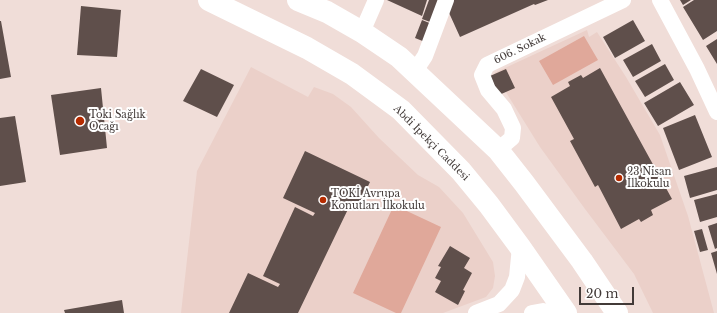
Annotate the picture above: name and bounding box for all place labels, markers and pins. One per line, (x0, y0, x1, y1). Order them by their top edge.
place label: Toki Sağlık Ocağı (89, 109, 146, 132)
marker: Toki Sağlık Ocağı (74, 115, 86, 127)
place label: 23 Nisan İlkokulu (627, 166, 671, 190)
marker: 23 Nisan İlkokulu (614, 173, 624, 183)
place label: TOKİ Avrupa Konutları İlkokulu (331, 188, 425, 212)
marker: TOKİ Avrupa Konutları İlkokulu (318, 195, 328, 205)

